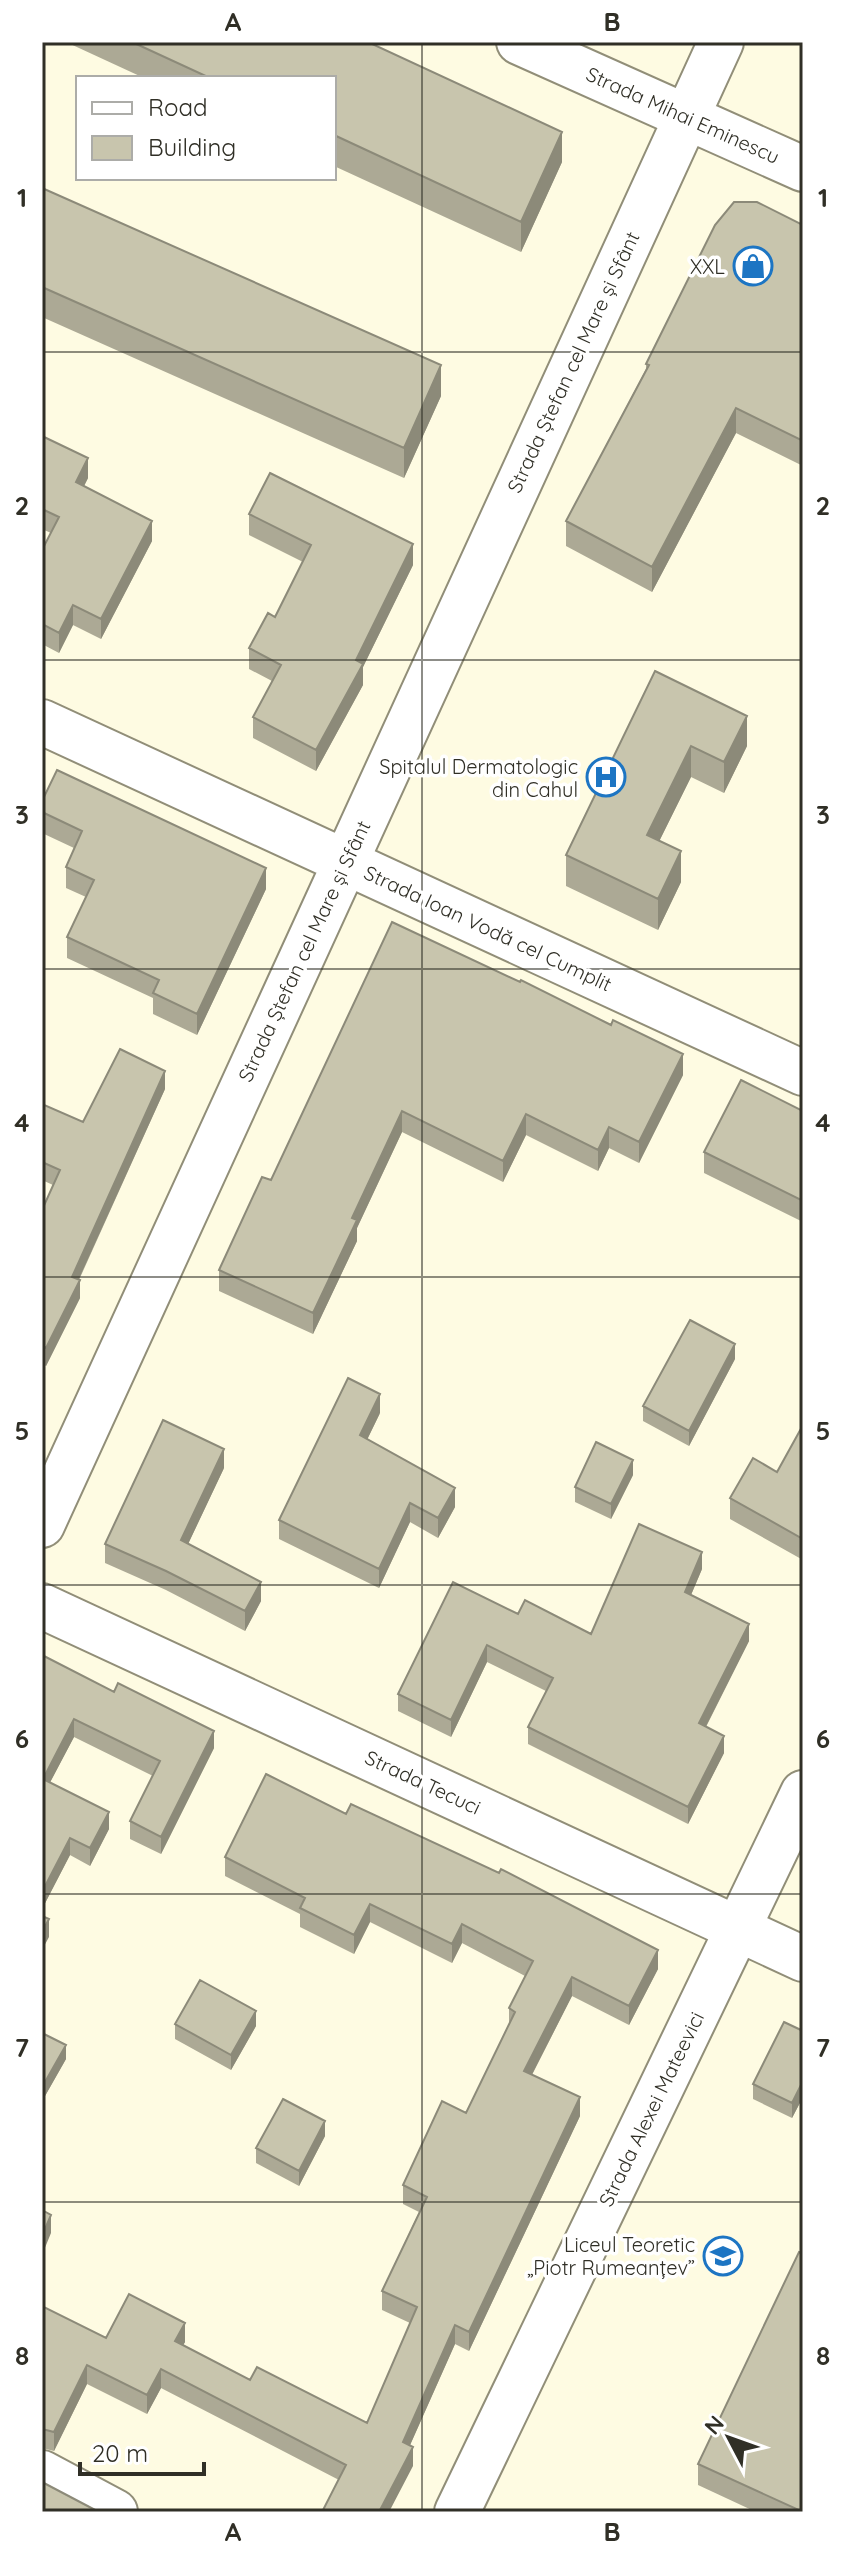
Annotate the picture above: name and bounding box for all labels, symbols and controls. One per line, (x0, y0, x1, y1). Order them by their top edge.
text: A (225, 5, 242, 38)
text: B (603, 5, 621, 38)
street label: Strada Mihai Eminescu (582, 61, 784, 169)
legend (76, 76, 336, 180)
text: Road (148, 92, 208, 122)
text: Building (148, 132, 236, 162)
text: 1 (17, 181, 27, 214)
text: 1 (818, 181, 828, 214)
street label: Strada Ștefan cel Mare și Sfânt (501, 227, 645, 497)
shop icon: XXL (732, 245, 774, 287)
place label: XXL (690, 254, 725, 279)
text: 2 (15, 489, 29, 522)
text: 2 (816, 489, 830, 522)
place label: Spitalul Dermatologic din Cahul (379, 754, 578, 802)
hospital icon: Spitalul Dermatologic din Cahul (585, 756, 627, 798)
text: 3 (15, 798, 29, 831)
text: 3 (816, 798, 830, 831)
street label: Strada Ștefan cel Mare și Sfânt (232, 816, 376, 1086)
street label: Strada Ioan Vodă cel Cumplit (360, 860, 616, 997)
text: 4 (14, 1106, 30, 1139)
text: 4 (815, 1106, 831, 1139)
text: 5 (15, 1414, 29, 1447)
text: 5 (816, 1414, 830, 1447)
text: 6 (15, 1722, 29, 1755)
text: 6 (816, 1722, 830, 1755)
street label: Strada Tecuci (361, 1744, 485, 1820)
street label: Strada Alexei Mateevici (593, 2008, 709, 2210)
text: 7 (15, 2031, 29, 2064)
text: 7 (816, 2031, 830, 2064)
place label: Liceul Teoretic „Piotr Rumeanțev” (527, 2232, 695, 2280)
school or university icon: Liceul Teoretic „Piotr Rumeanțev” (702, 2235, 744, 2277)
text: 8 (15, 2339, 29, 2372)
text: 8 (816, 2339, 830, 2372)
north arrow (689, 2398, 769, 2478)
text: N (698, 2410, 730, 2440)
scale bar (80, 2426, 204, 2476)
text: 20 m (92, 2438, 148, 2468)
text: A (225, 2515, 242, 2548)
text: B (603, 2515, 621, 2548)

